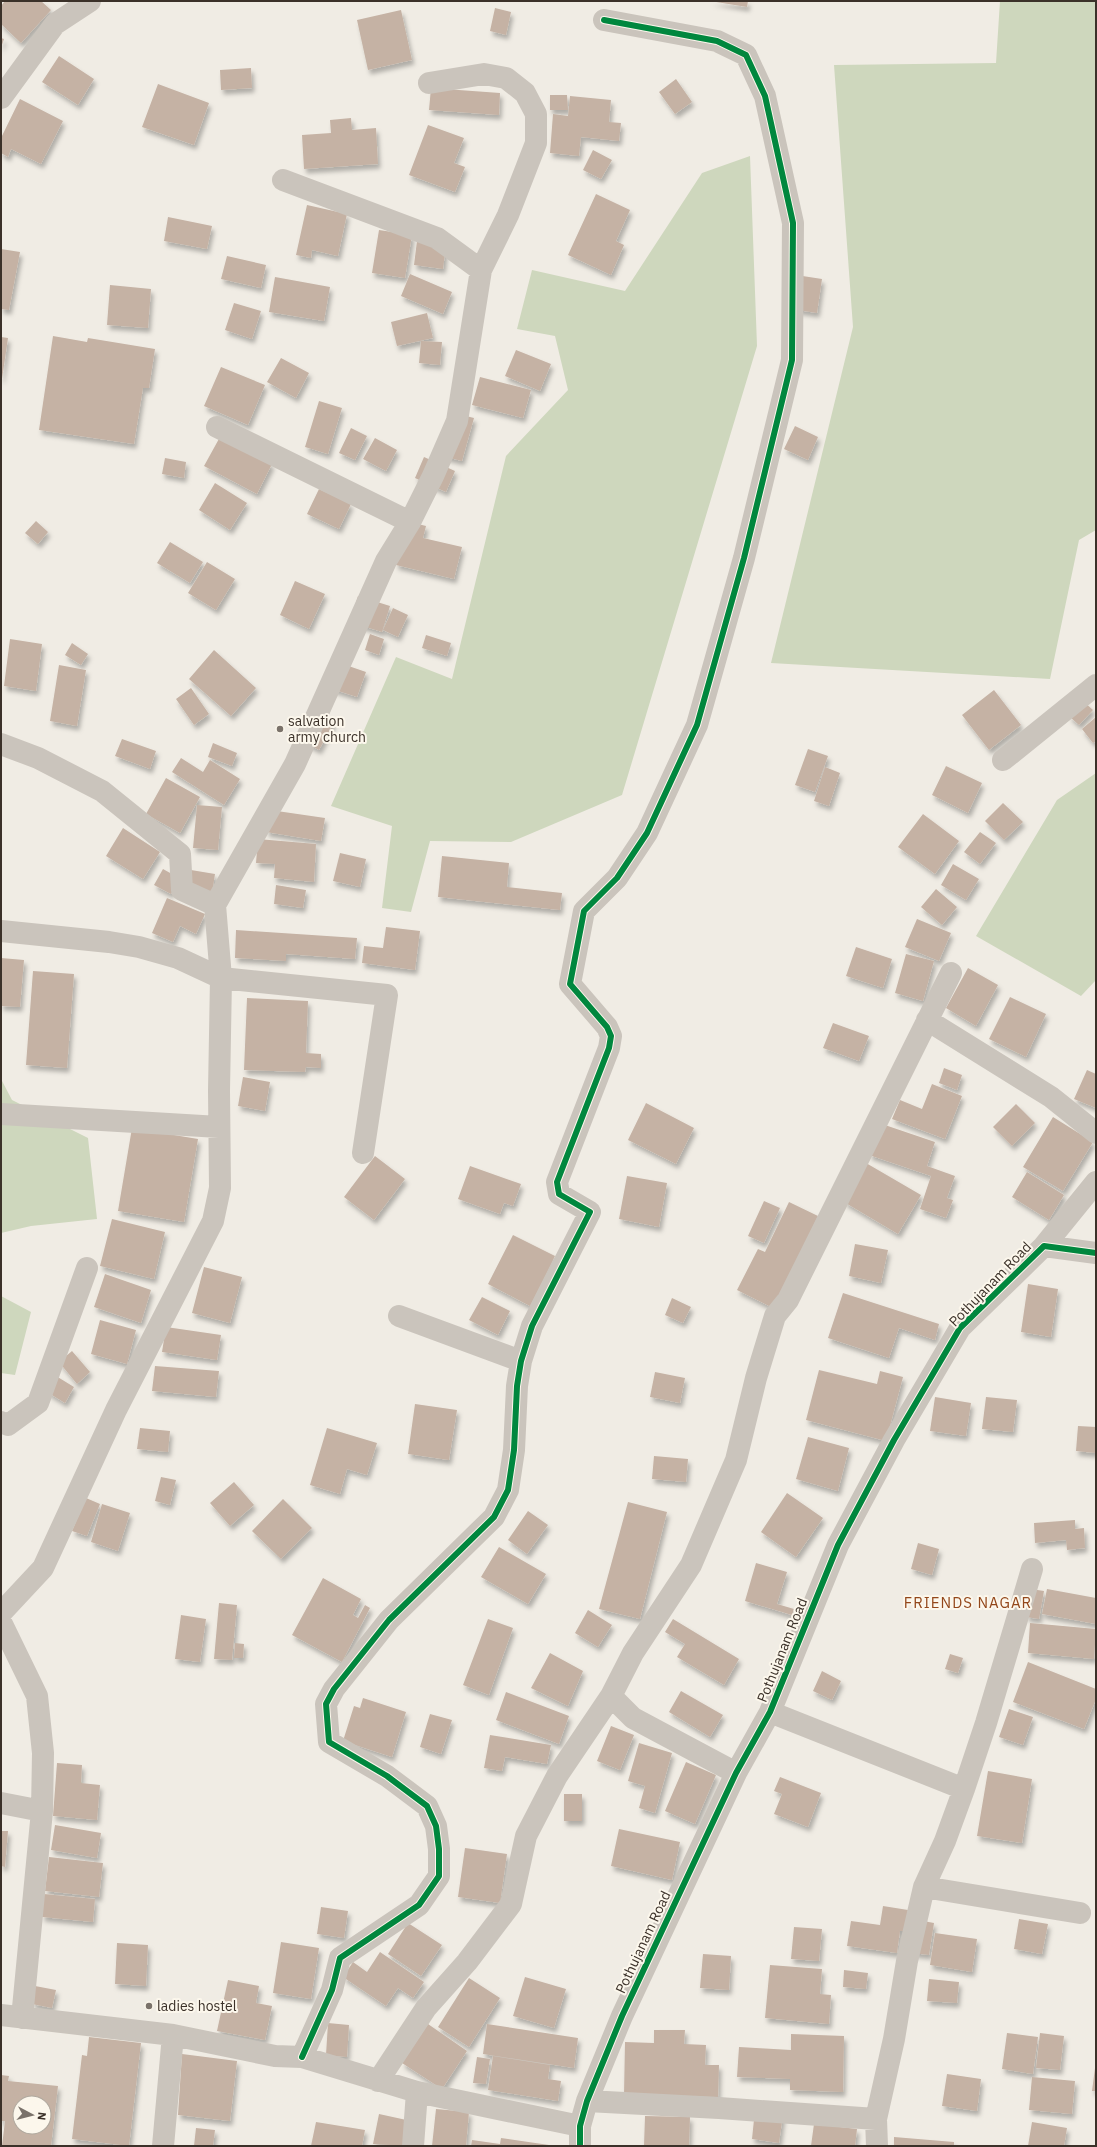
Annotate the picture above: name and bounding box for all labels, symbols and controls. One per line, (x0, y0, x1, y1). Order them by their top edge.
place label: salvation army church (288, 712, 366, 746)
marker: salvation army church (275, 724, 285, 734)
street label: Pothujanam Road (945, 1238, 1035, 1330)
district label: FRIENDS NAGAR (904, 1593, 1032, 1612)
street label: Pothujanam Road (753, 1595, 811, 1705)
street label: Pothujanam Road (611, 1888, 675, 1996)
place label: ladies hostel (157, 1997, 237, 2015)
marker: ladies hostel (144, 2001, 154, 2011)
north arrow (12, 2095, 52, 2135)
text: N (34, 2111, 49, 2121)

